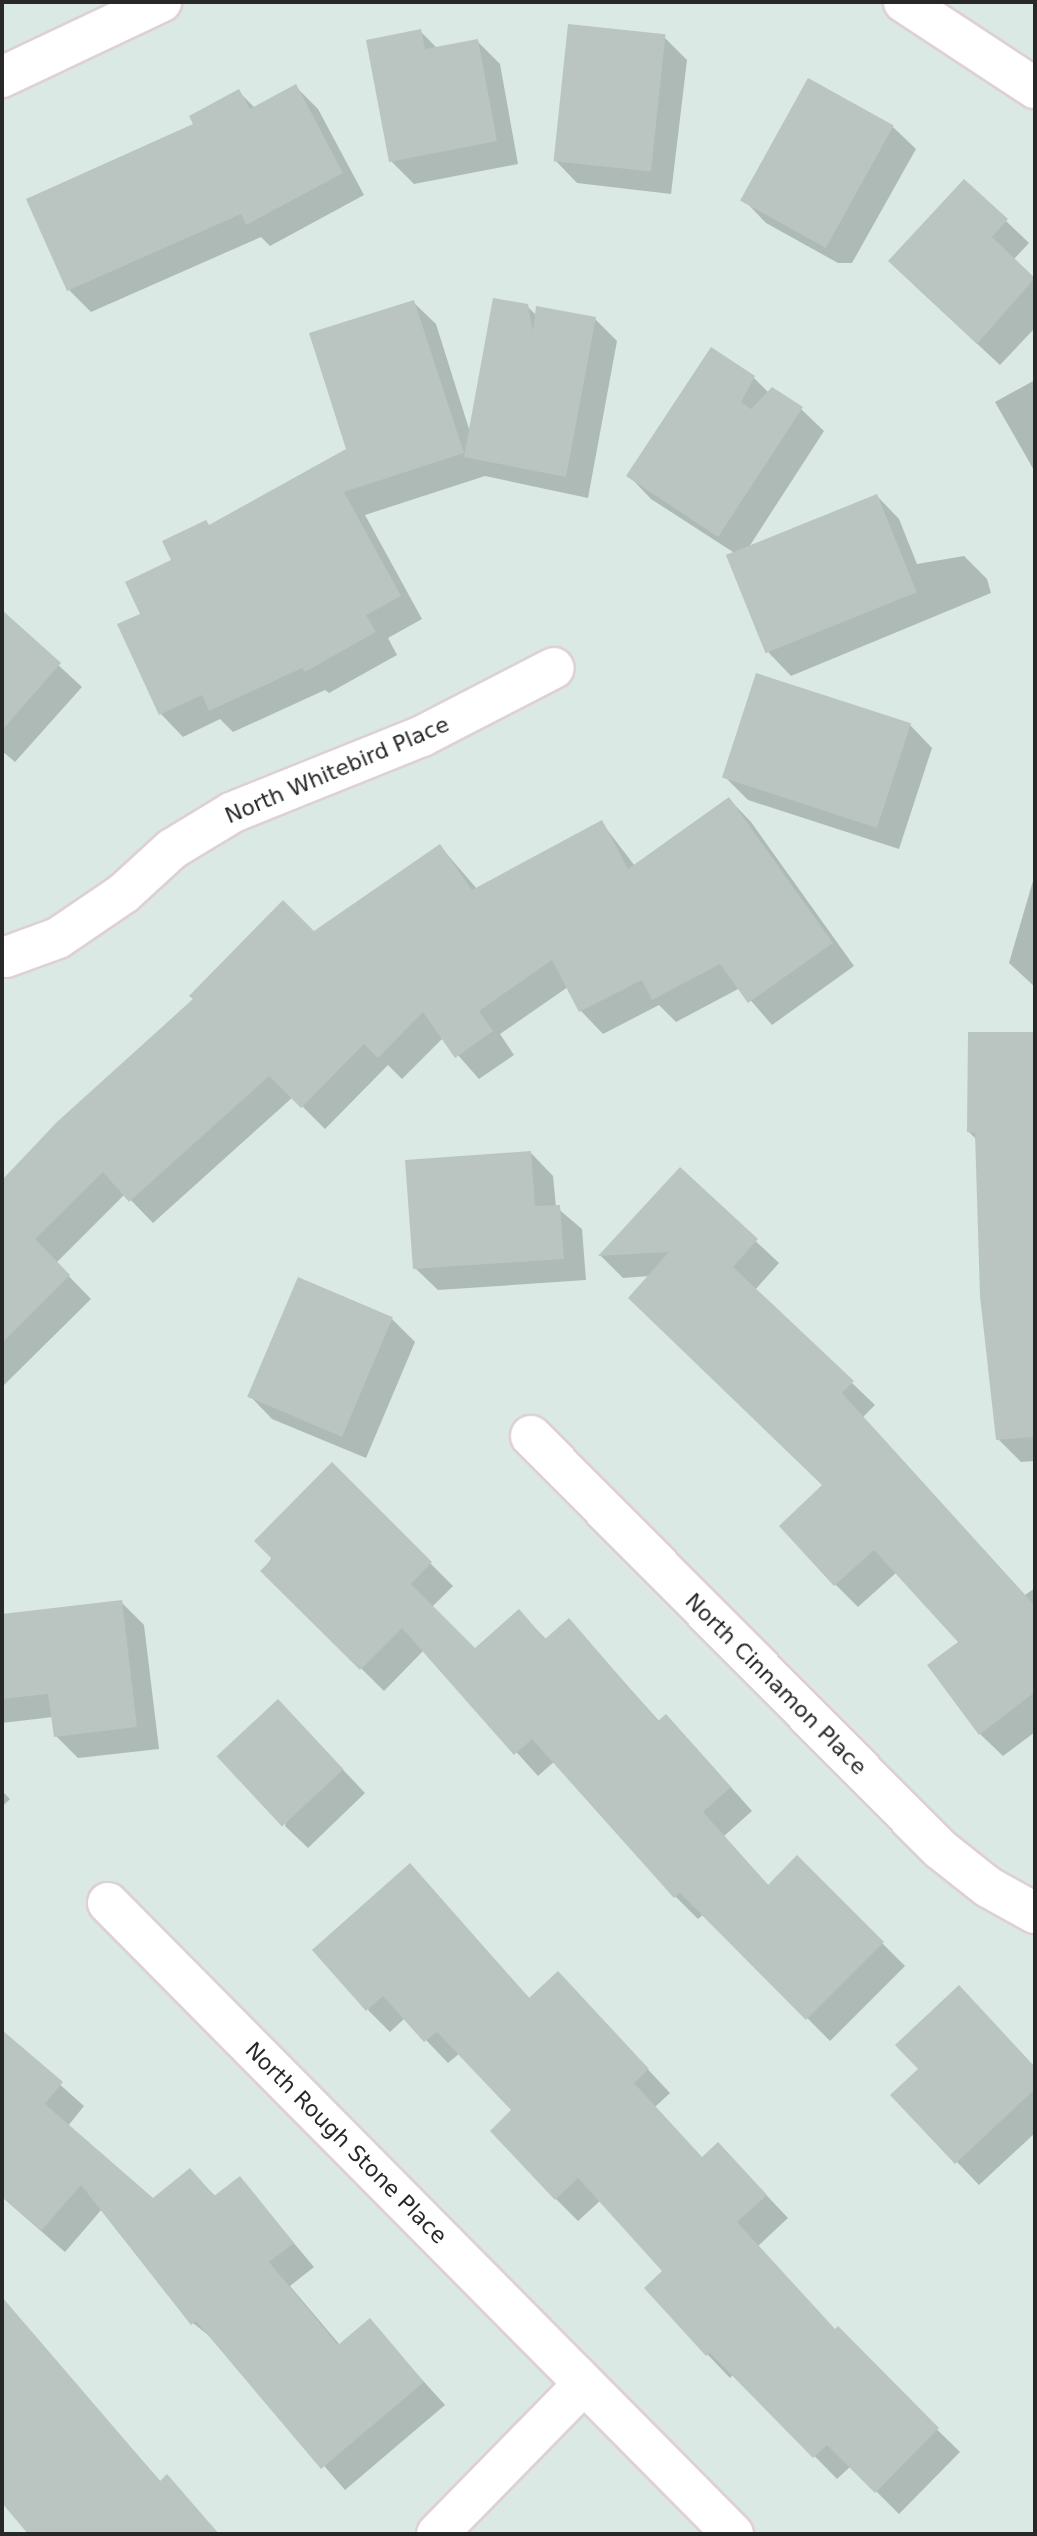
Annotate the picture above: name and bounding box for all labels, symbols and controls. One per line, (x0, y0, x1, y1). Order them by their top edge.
street label: North Whitebird Place (221, 711, 453, 829)
street label: North Cinnamon Place (680, 1588, 872, 1780)
street label: North Rough Stone Place (240, 2037, 452, 2249)

